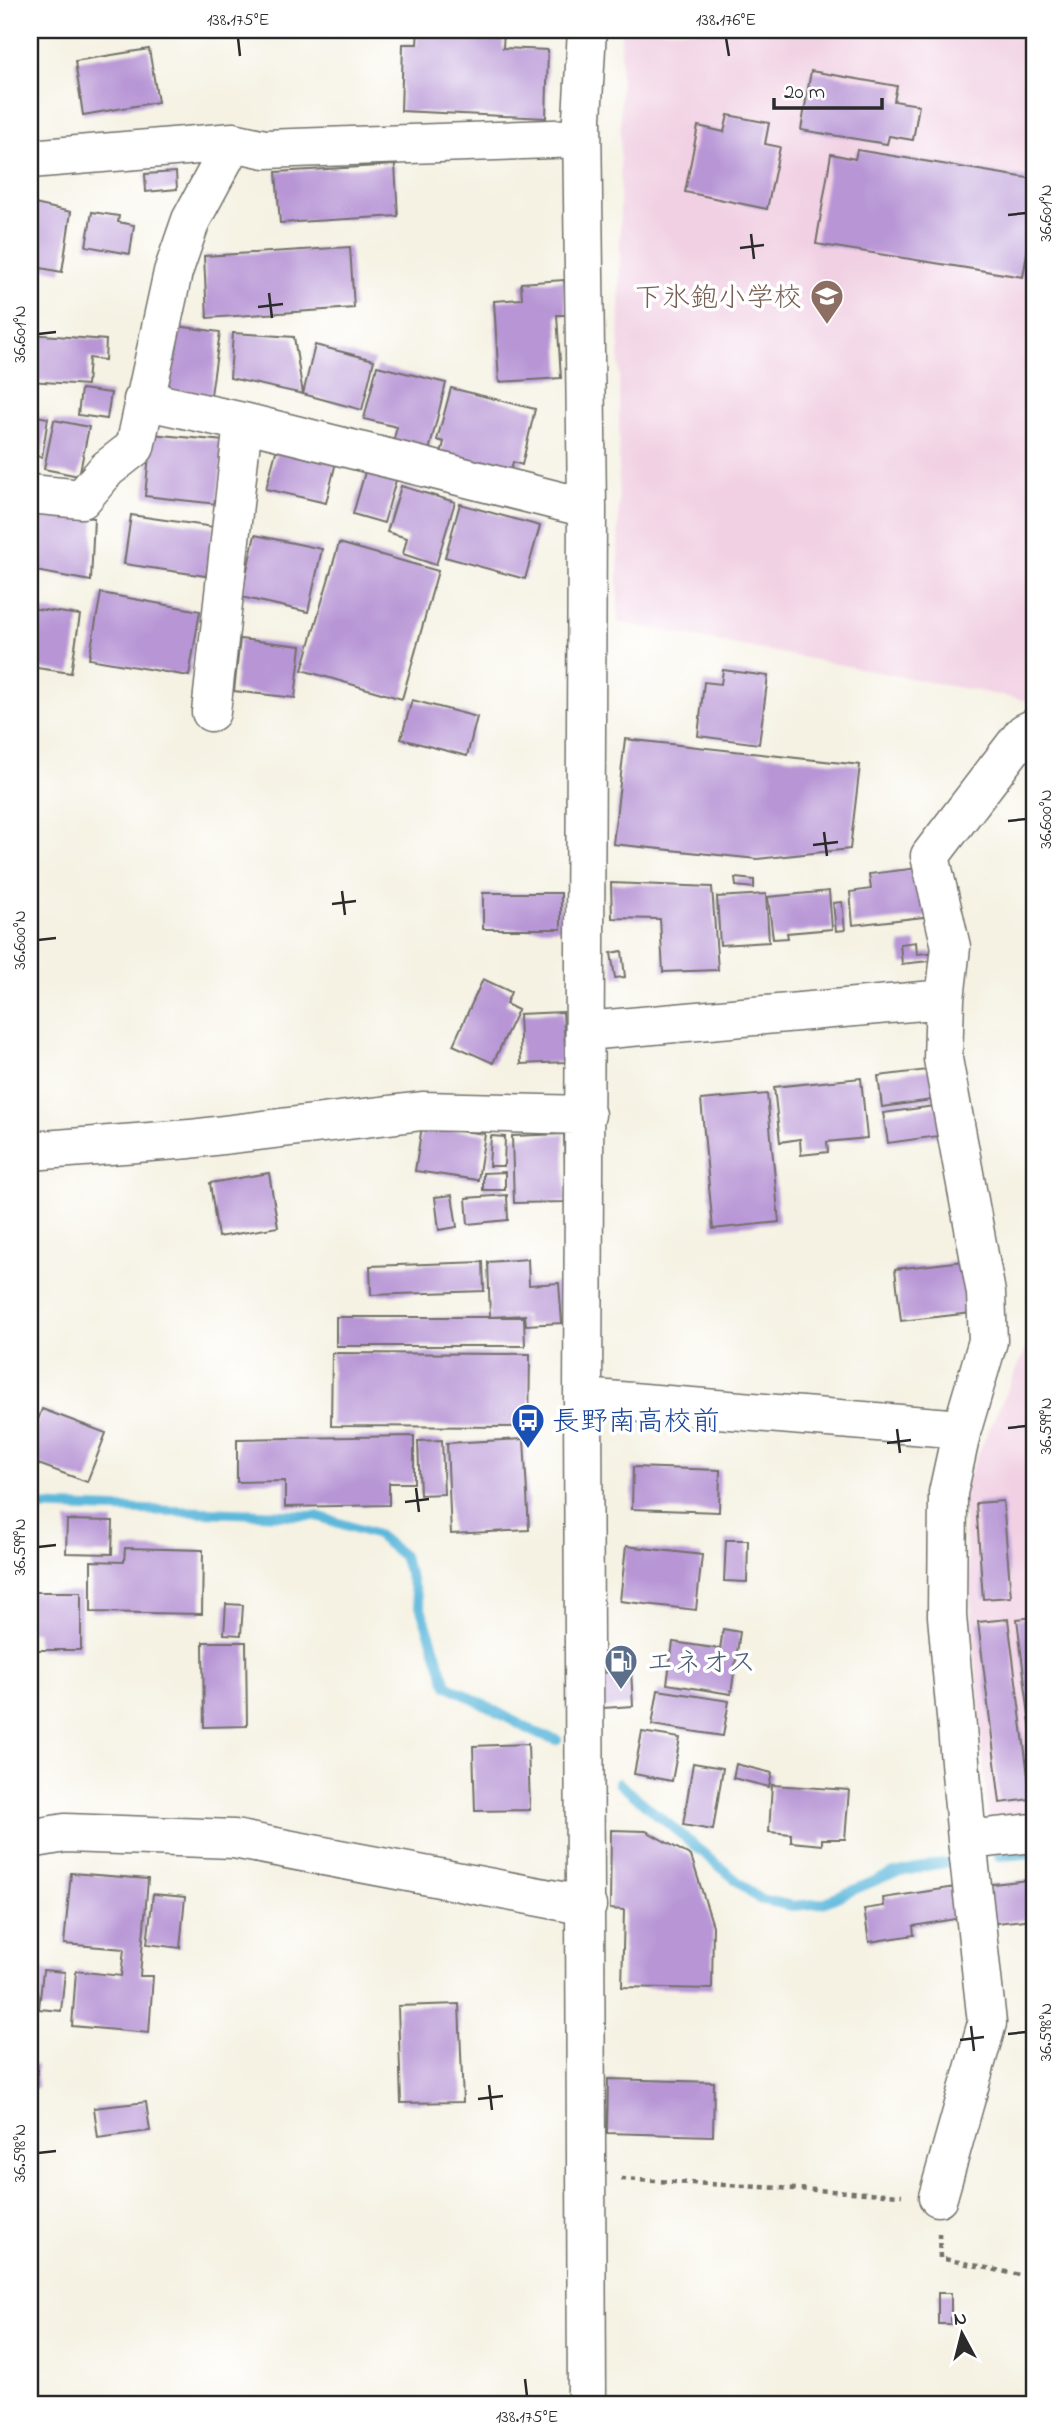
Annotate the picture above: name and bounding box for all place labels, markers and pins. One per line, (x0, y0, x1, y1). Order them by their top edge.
school or university icon: 下氷鉋小学校 (808, 277, 846, 326)
place label: 下氷鉋小学校 (634, 279, 802, 320)
bus stop icon: 長野南高校前 (509, 1401, 547, 1450)
place label: 長野南高校前 (552, 1403, 720, 1444)
fuel station icon: エネオス (602, 1642, 640, 1691)
place label: エネオス (646, 1644, 756, 1685)

